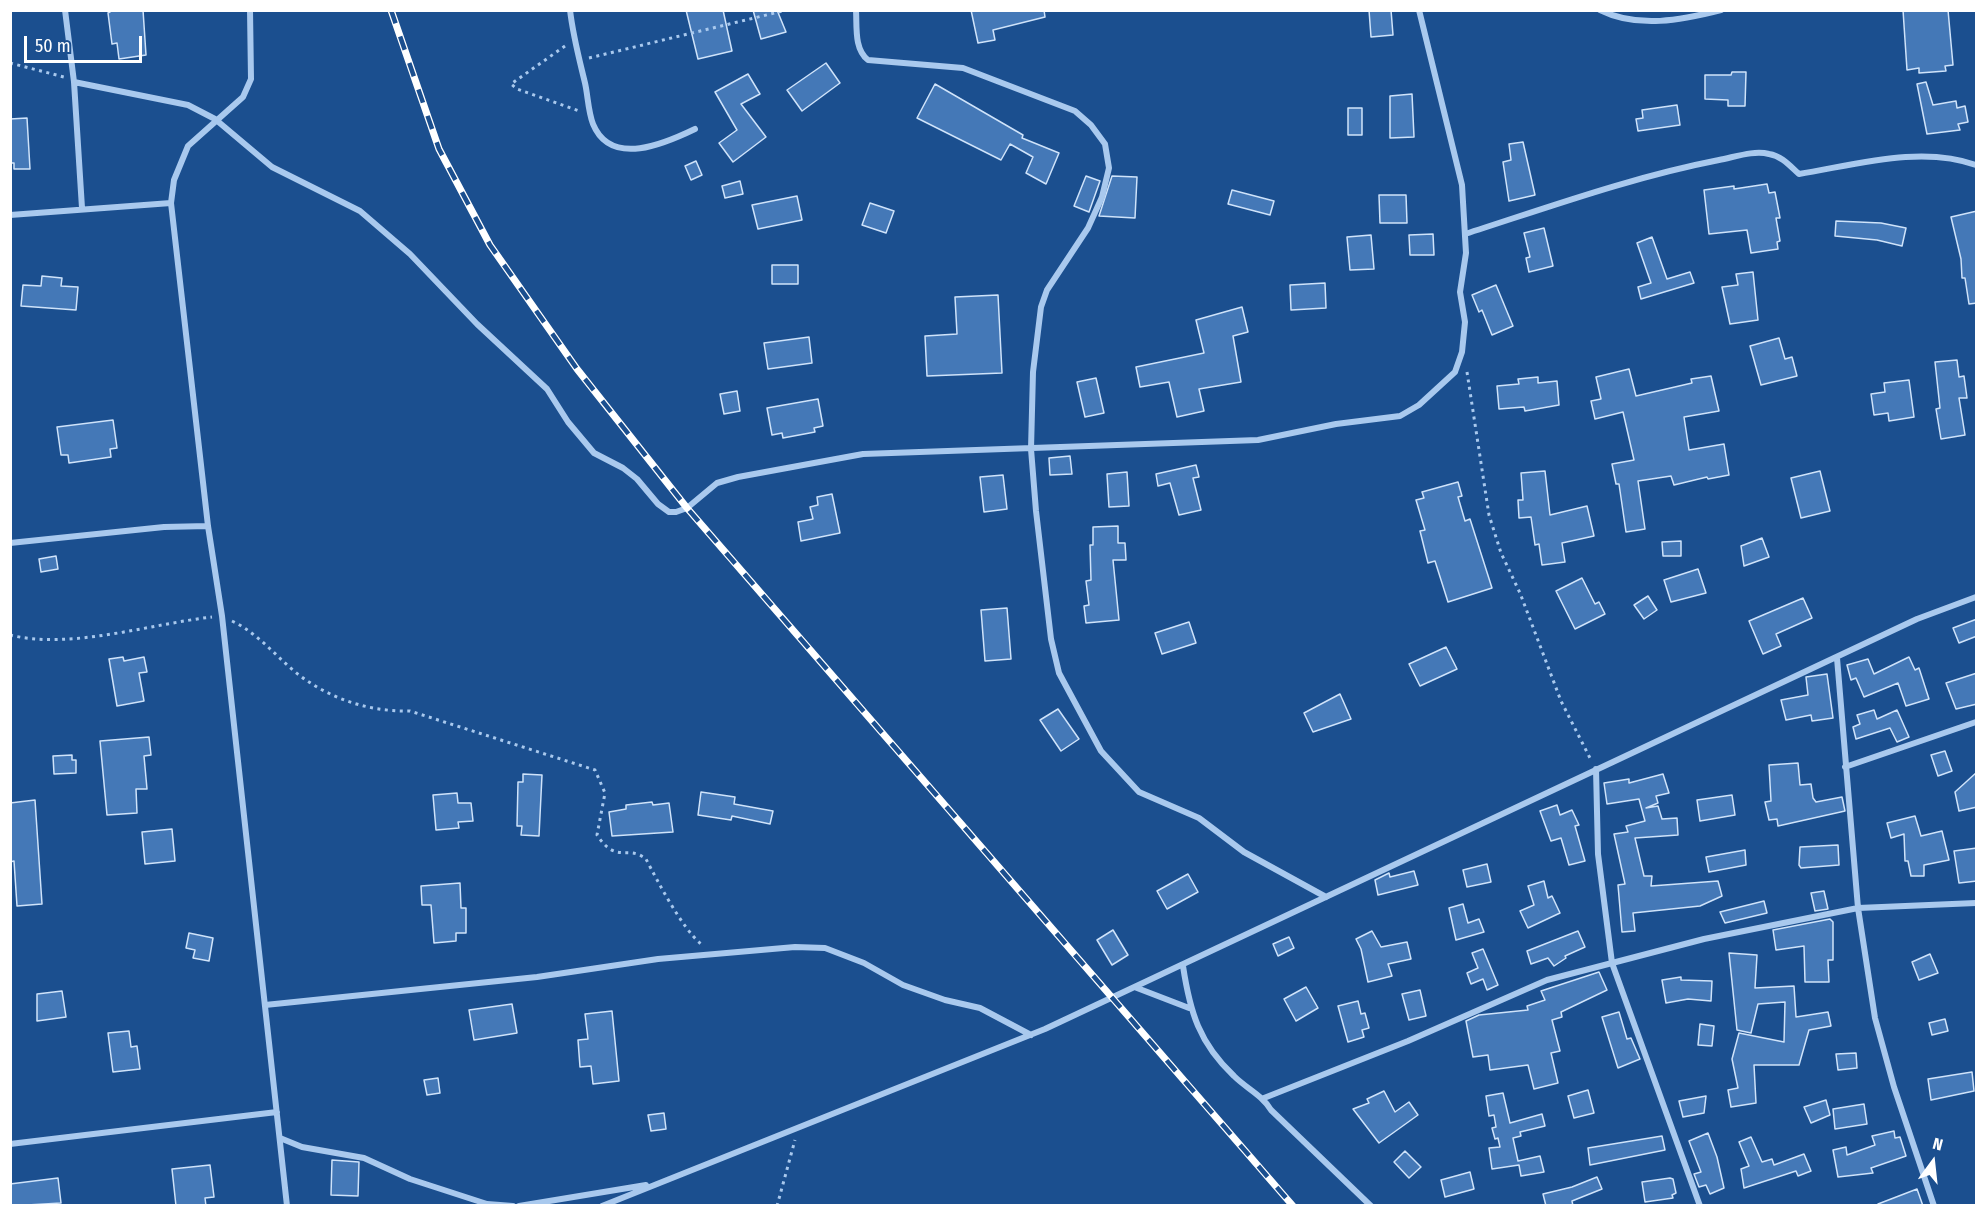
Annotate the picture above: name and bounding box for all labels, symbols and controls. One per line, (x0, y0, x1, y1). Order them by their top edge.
scale bar (27, 24, 146, 62)
text: 50 m (35, 35, 71, 57)
north arrow (1903, 1132, 1963, 1192)
text: N (1931, 1134, 1945, 1155)

